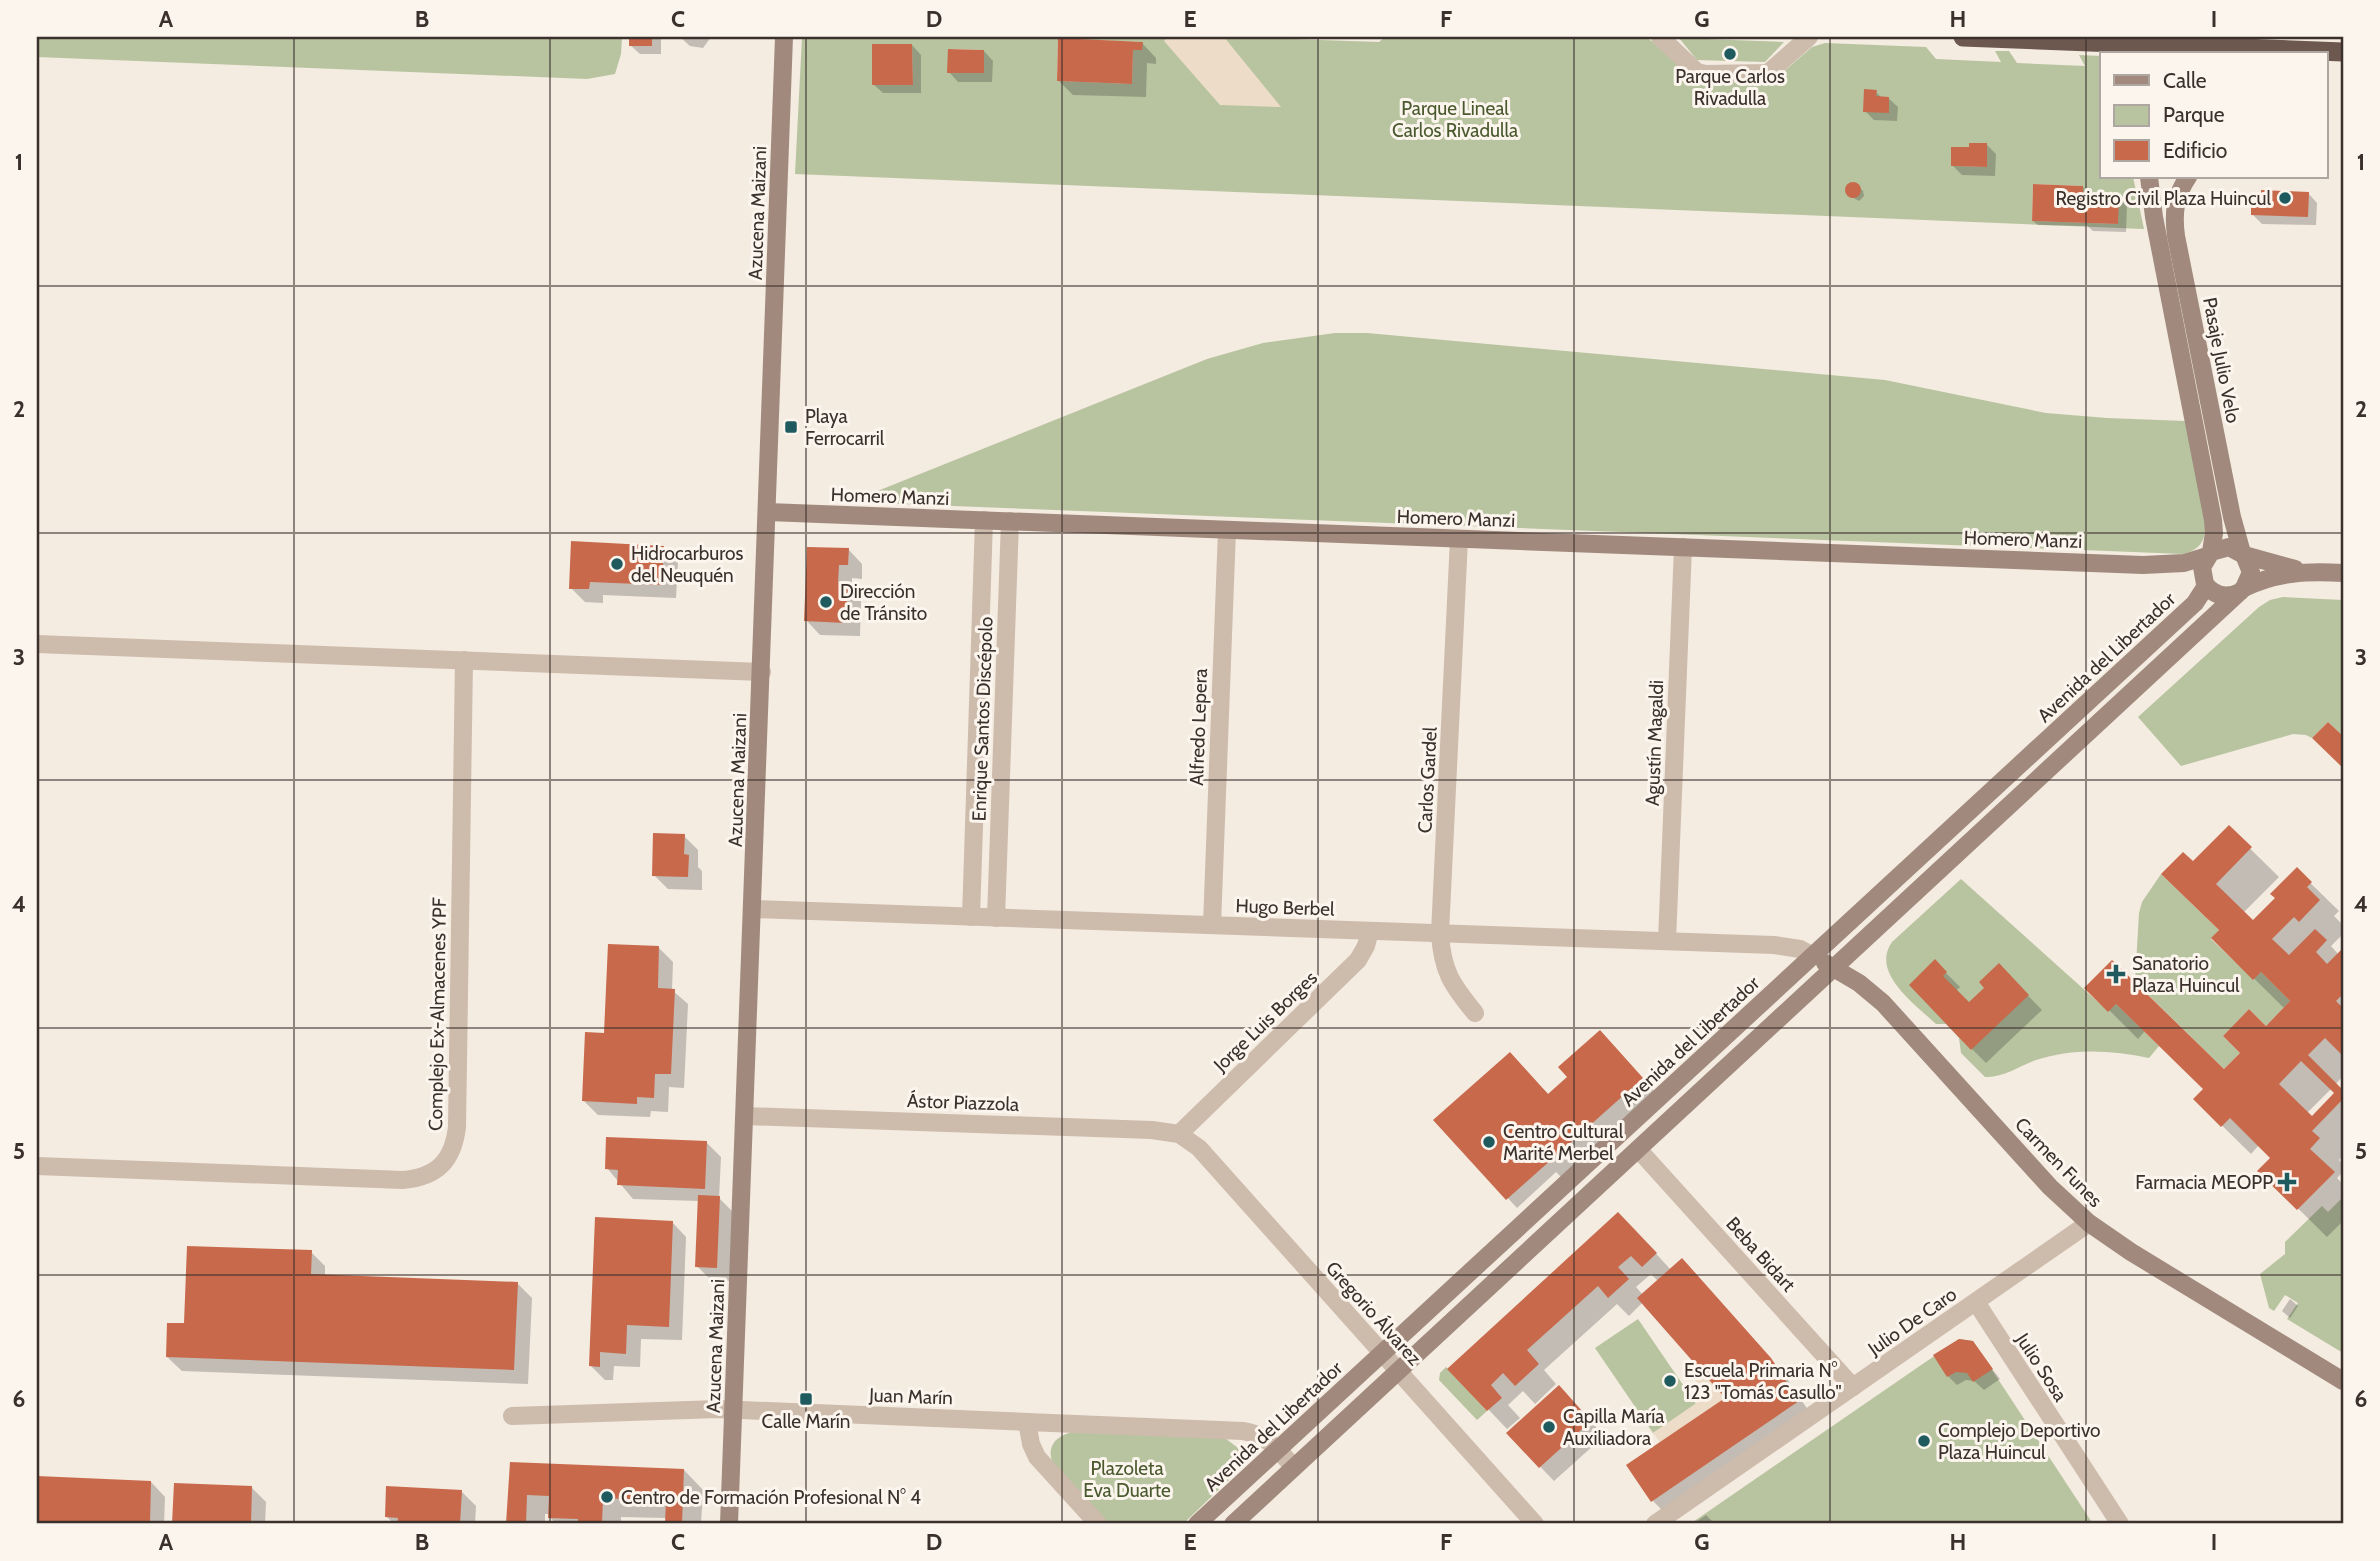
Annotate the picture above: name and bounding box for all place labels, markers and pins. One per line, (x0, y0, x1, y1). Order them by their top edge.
marker: Parque Carlos Rivadulla (1722, 46, 1738, 62)
place label: Parque Carlos Rivadulla (1675, 65, 1785, 110)
place label: Registro Civil Plaza Huincul (2056, 187, 2272, 210)
marker: Registro Civil Plaza Huincul (2277, 190, 2293, 206)
place label: Playa Ferrocarril (805, 405, 885, 450)
marker: Playa Ferrocarril (783, 419, 799, 435)
place label: Hidrocarburos del Neuquén (631, 542, 743, 587)
marker: Hidrocarburos del Neuquén (609, 556, 625, 572)
place label: Dirección de Tránsito (840, 580, 927, 625)
marker: Dirección de Tránsito (818, 594, 834, 610)
place label: Sanatorio Plaza Huincul (2132, 952, 2240, 997)
marker: Sanatorio Plaza Huincul (2106, 964, 2126, 984)
place label: Centro Cultural Marité Merbel (1503, 1120, 1624, 1165)
marker: Centro Cultural Marité Merbel (1481, 1134, 1497, 1150)
place label: Farmacia MEOPP (2135, 1171, 2273, 1194)
marker: Farmacia MEOPP (2279, 1174, 2295, 1190)
place label: Escuela Primaria N° 123 "Tomás Casullo" (1684, 1359, 1842, 1404)
marker: Escuela Primaria N° 123 "Tomás Casullo" (1662, 1373, 1678, 1389)
marker: Calle Marín (798, 1391, 814, 1407)
place label: Capilla María Auxiliadora (1563, 1405, 1664, 1450)
place label: Calle Marín (762, 1410, 850, 1433)
marker: Capilla María Auxiliadora (1541, 1419, 1557, 1435)
place label: Complejo Deportivo Plaza Huincul (1938, 1419, 2101, 1464)
marker: Complejo Deportivo Plaza Huincul (1916, 1433, 1932, 1449)
place label: Centro de Formación Profesional N° 4 (621, 1486, 921, 1509)
marker: Centro de Formación Profesional N° 4 (599, 1489, 615, 1505)

